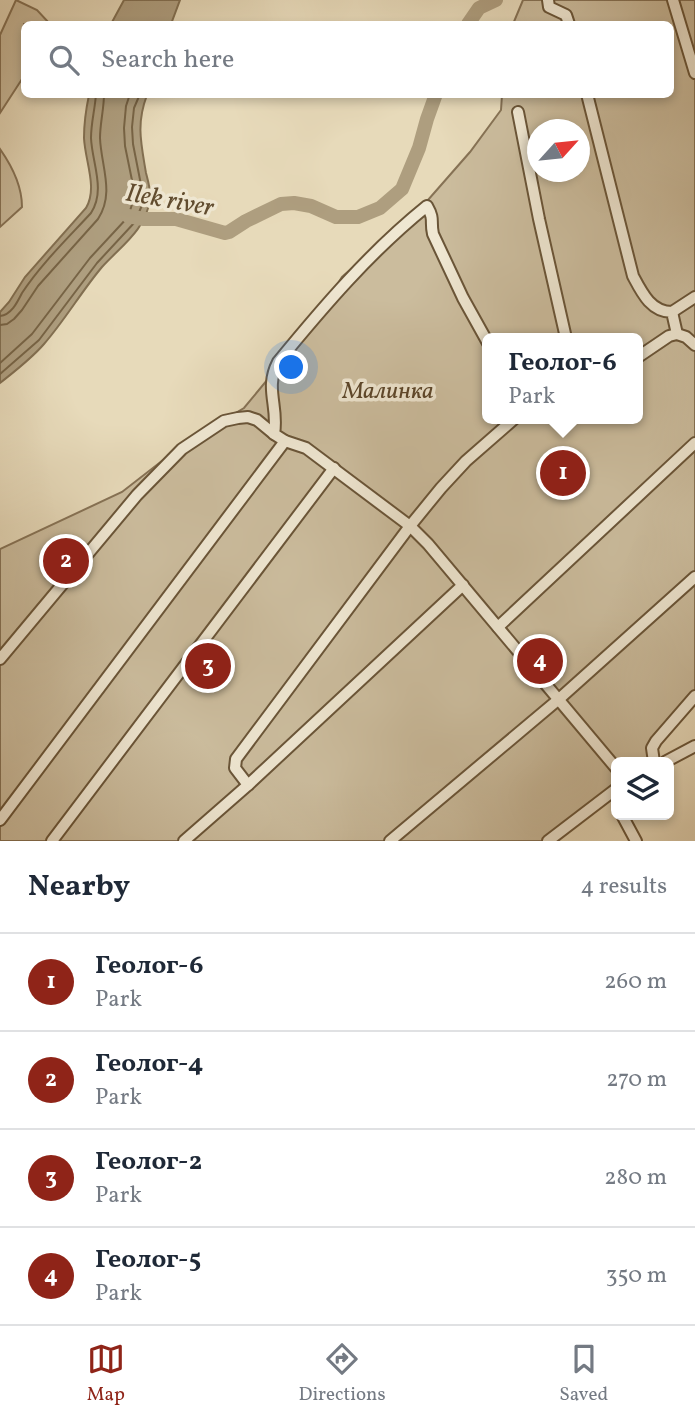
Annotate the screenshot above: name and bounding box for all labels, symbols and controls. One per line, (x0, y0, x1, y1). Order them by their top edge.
search box (21, 21, 674, 98)
icon: search (45, 41, 83, 79)
text: Search here (101, 42, 234, 78)
north arrow (527, 119, 590, 182)
water label: Ilek river (123, 175, 217, 226)
popup (482, 333, 643, 424)
text: Геолог-6 (508, 345, 617, 381)
your location (274, 350, 308, 384)
park label: Малинка (341, 375, 434, 409)
text: Park (508, 381, 555, 413)
pin: 1 (540, 447, 586, 499)
pin: 2 (43, 535, 89, 587)
pin: 4 (517, 635, 563, 687)
pin: 3 (185, 640, 231, 692)
map controls (611, 757, 674, 820)
button: layers (611, 757, 674, 820)
text: Nearby (28, 866, 130, 908)
text: 4 results (581, 871, 667, 903)
text: Геолог-6 (95, 948, 203, 984)
text: 1 (46, 966, 56, 998)
text: 260 m (604, 966, 667, 998)
text: Park (95, 984, 142, 1016)
text: Геолог-4 (95, 1046, 204, 1082)
text: 2 (45, 1064, 57, 1096)
text: 270 m (606, 1064, 667, 1096)
text: Park (95, 1082, 142, 1114)
text: Геолог-2 (95, 1144, 202, 1180)
text: 3 (45, 1162, 57, 1194)
text: 280 m (604, 1162, 667, 1194)
text: Park (95, 1180, 142, 1212)
text: Геолог-5 (95, 1242, 201, 1278)
text: 4 (44, 1260, 58, 1292)
text: 350 m (606, 1260, 667, 1292)
text: Park (95, 1278, 142, 1310)
tab: Map (87, 1340, 125, 1408)
tab: Directions (299, 1340, 386, 1408)
tab: Saved (559, 1340, 608, 1408)

